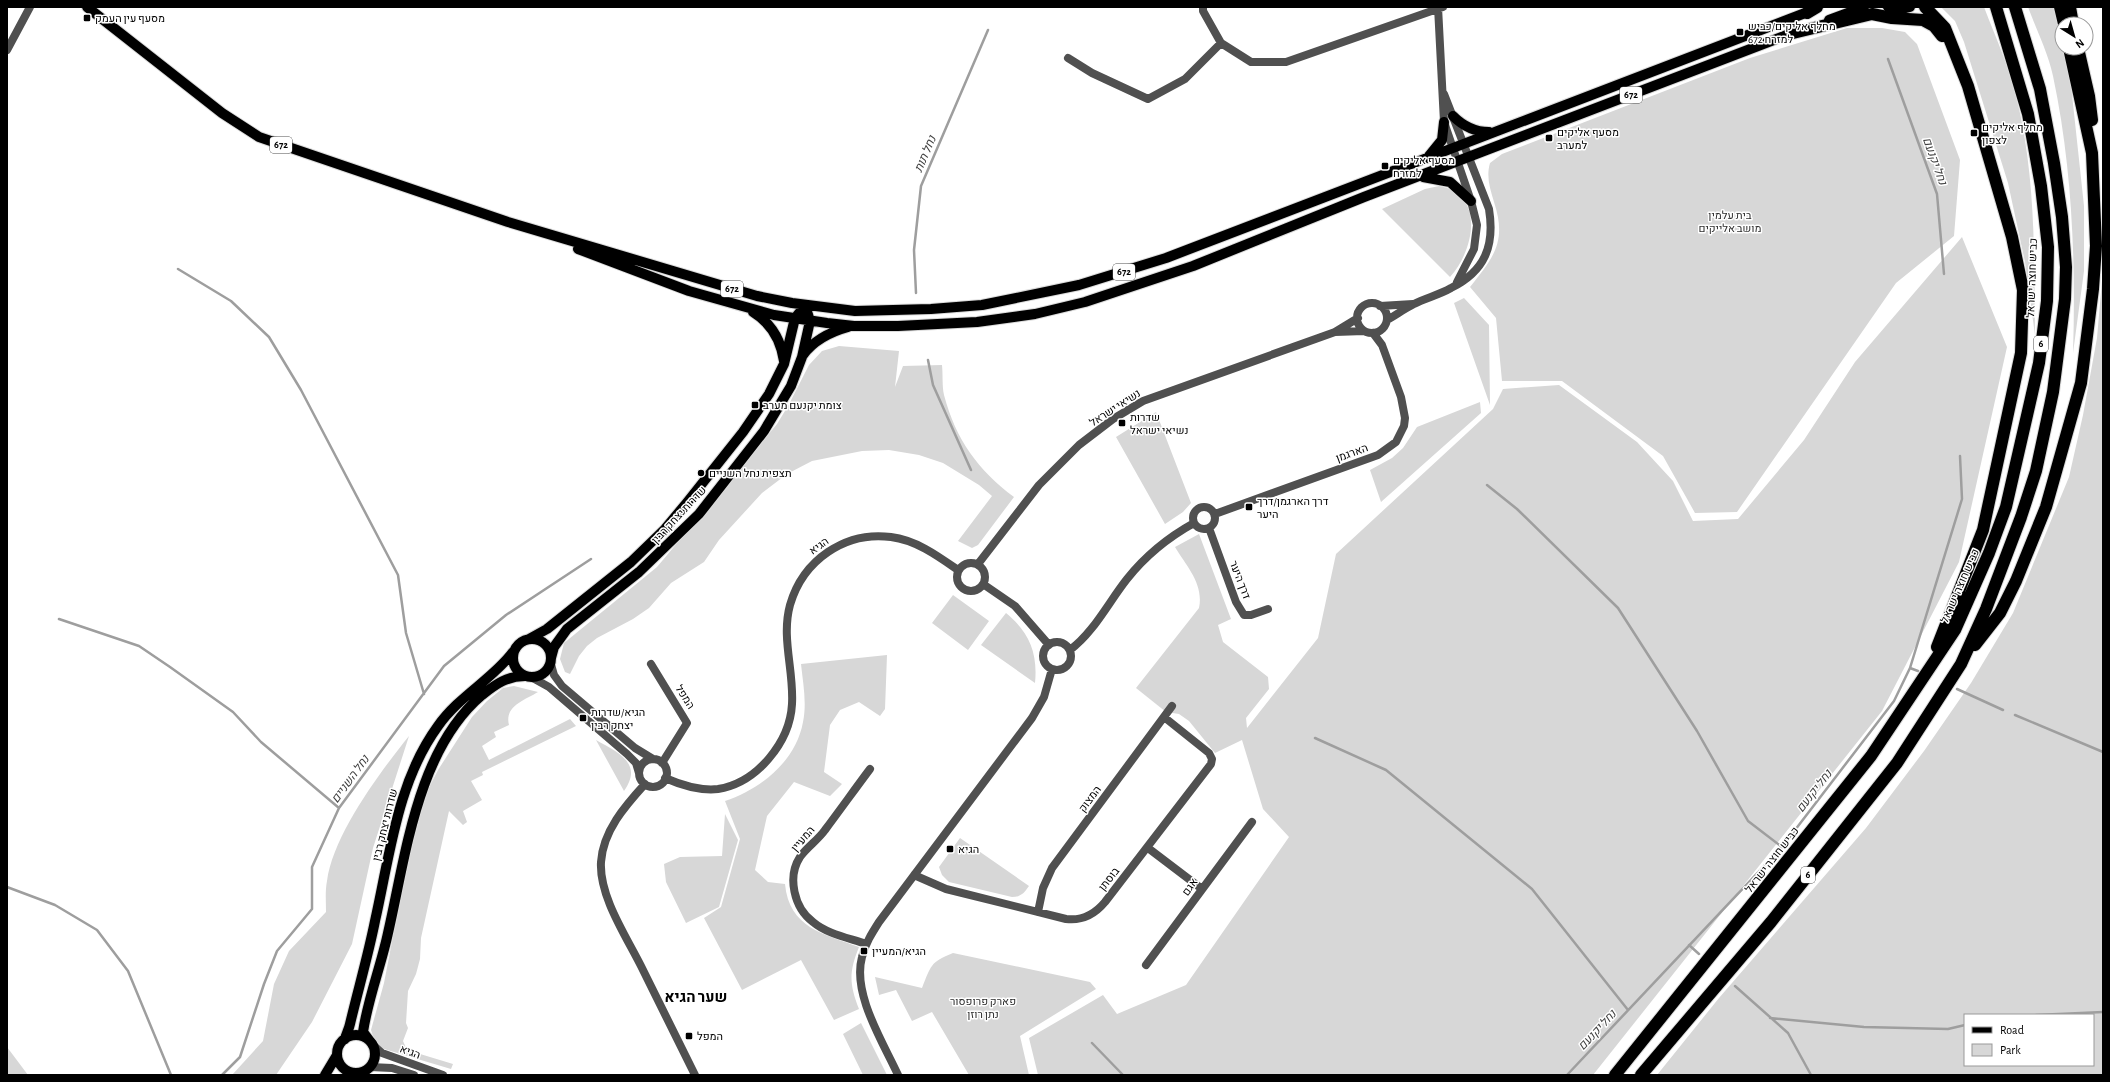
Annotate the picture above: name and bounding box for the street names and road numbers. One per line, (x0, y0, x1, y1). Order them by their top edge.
road number: 672 (1620, 87, 1642, 103)
road number: 672 (270, 137, 292, 153)
street label: כביש חוצה ישראל (2025, 238, 2039, 318)
road number: 672 (1113, 264, 1135, 280)
road number: 672 (721, 281, 743, 297)
road number: 6 (2034, 336, 2048, 352)
street label: נשיאי ישראל (1088, 387, 1142, 429)
street label: הארגמן (1334, 442, 1370, 464)
street label: שדרות יצחק רבין (650, 484, 708, 546)
street label: הגיא (807, 535, 831, 557)
street label: כביש חוצה ישראל (1939, 547, 1981, 625)
street label: דרך היער (1228, 559, 1252, 601)
street label: המפל (673, 683, 697, 711)
street label: המצוק (1077, 784, 1103, 814)
street label: שדרות יצחק רבין (371, 788, 399, 862)
street label: המעיין (789, 824, 817, 854)
street label: כביש חוצה ישראל (1743, 825, 1801, 895)
street label: בוסתן (1097, 865, 1121, 893)
road number: 6 (1801, 867, 1815, 883)
street label: אגם (1180, 876, 1200, 898)
street label: הגיא (398, 1043, 422, 1061)

